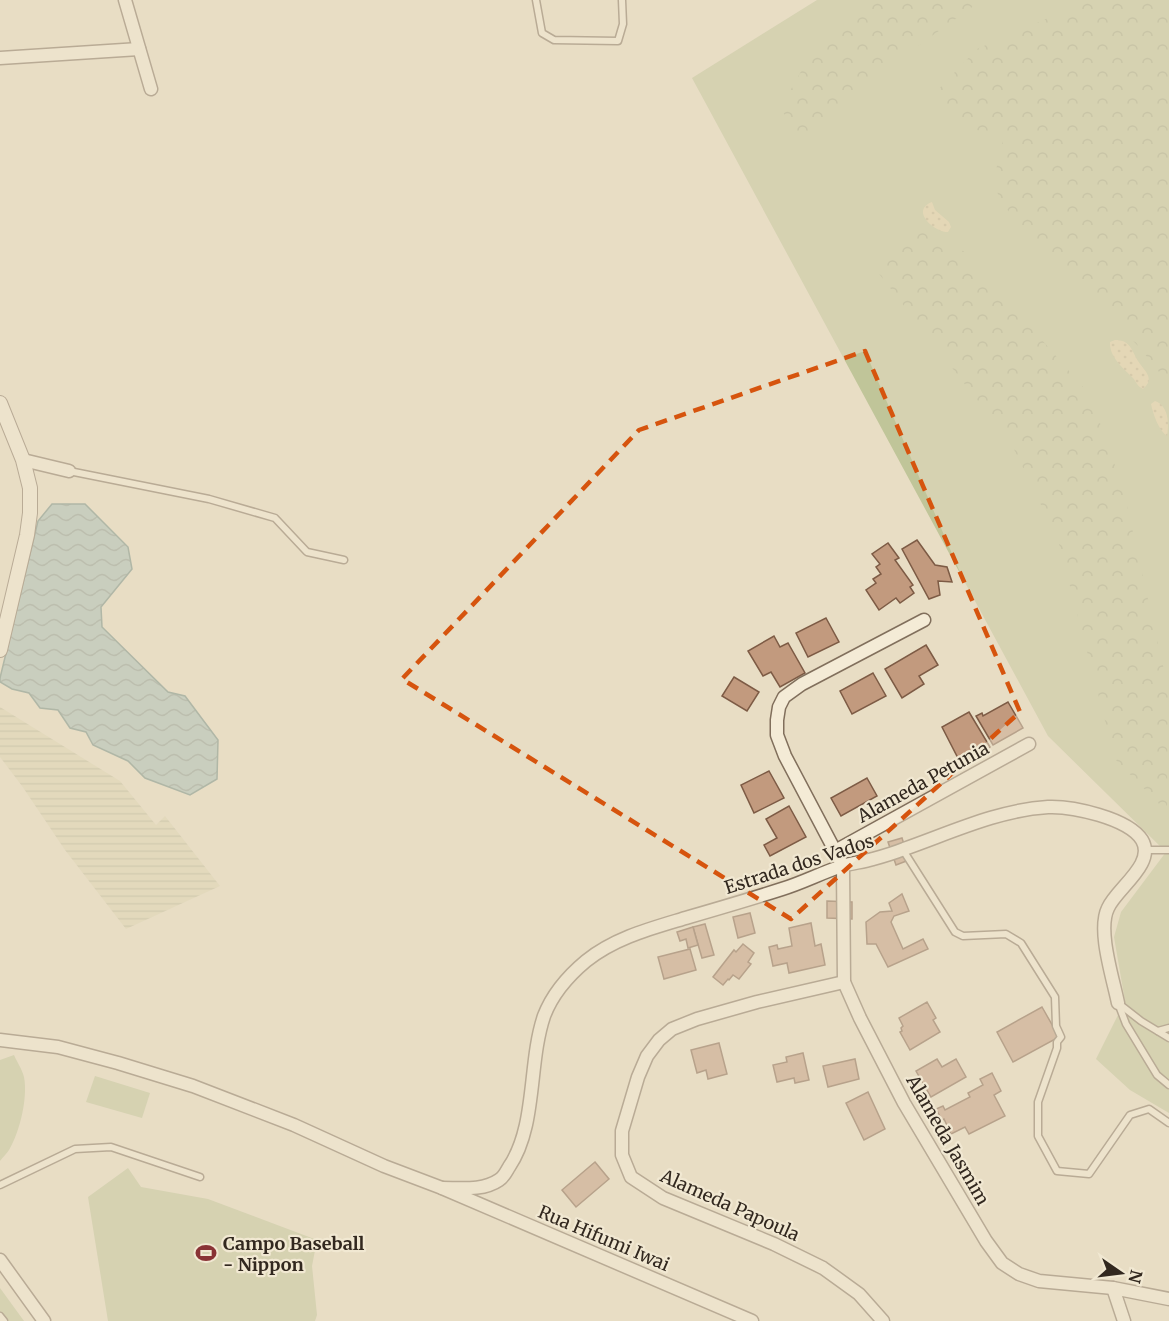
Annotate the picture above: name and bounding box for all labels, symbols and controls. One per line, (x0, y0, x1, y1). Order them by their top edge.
street label: Alameda Petunia (852, 736, 993, 828)
street label: Estrada dos Vados (721, 829, 877, 899)
street label: Alameda Jasmim (901, 1070, 995, 1209)
street label: Alameda Papoula (656, 1164, 803, 1246)
street label: Rua Hifumi Iwai (535, 1200, 673, 1276)
place label: Campo Baseball - Nippon (223, 1232, 365, 1276)
sports icon: Campo Baseball - Nippon (194, 1241, 218, 1265)
north arrow (1091, 1243, 1151, 1303)
text: N (1124, 1268, 1147, 1286)

